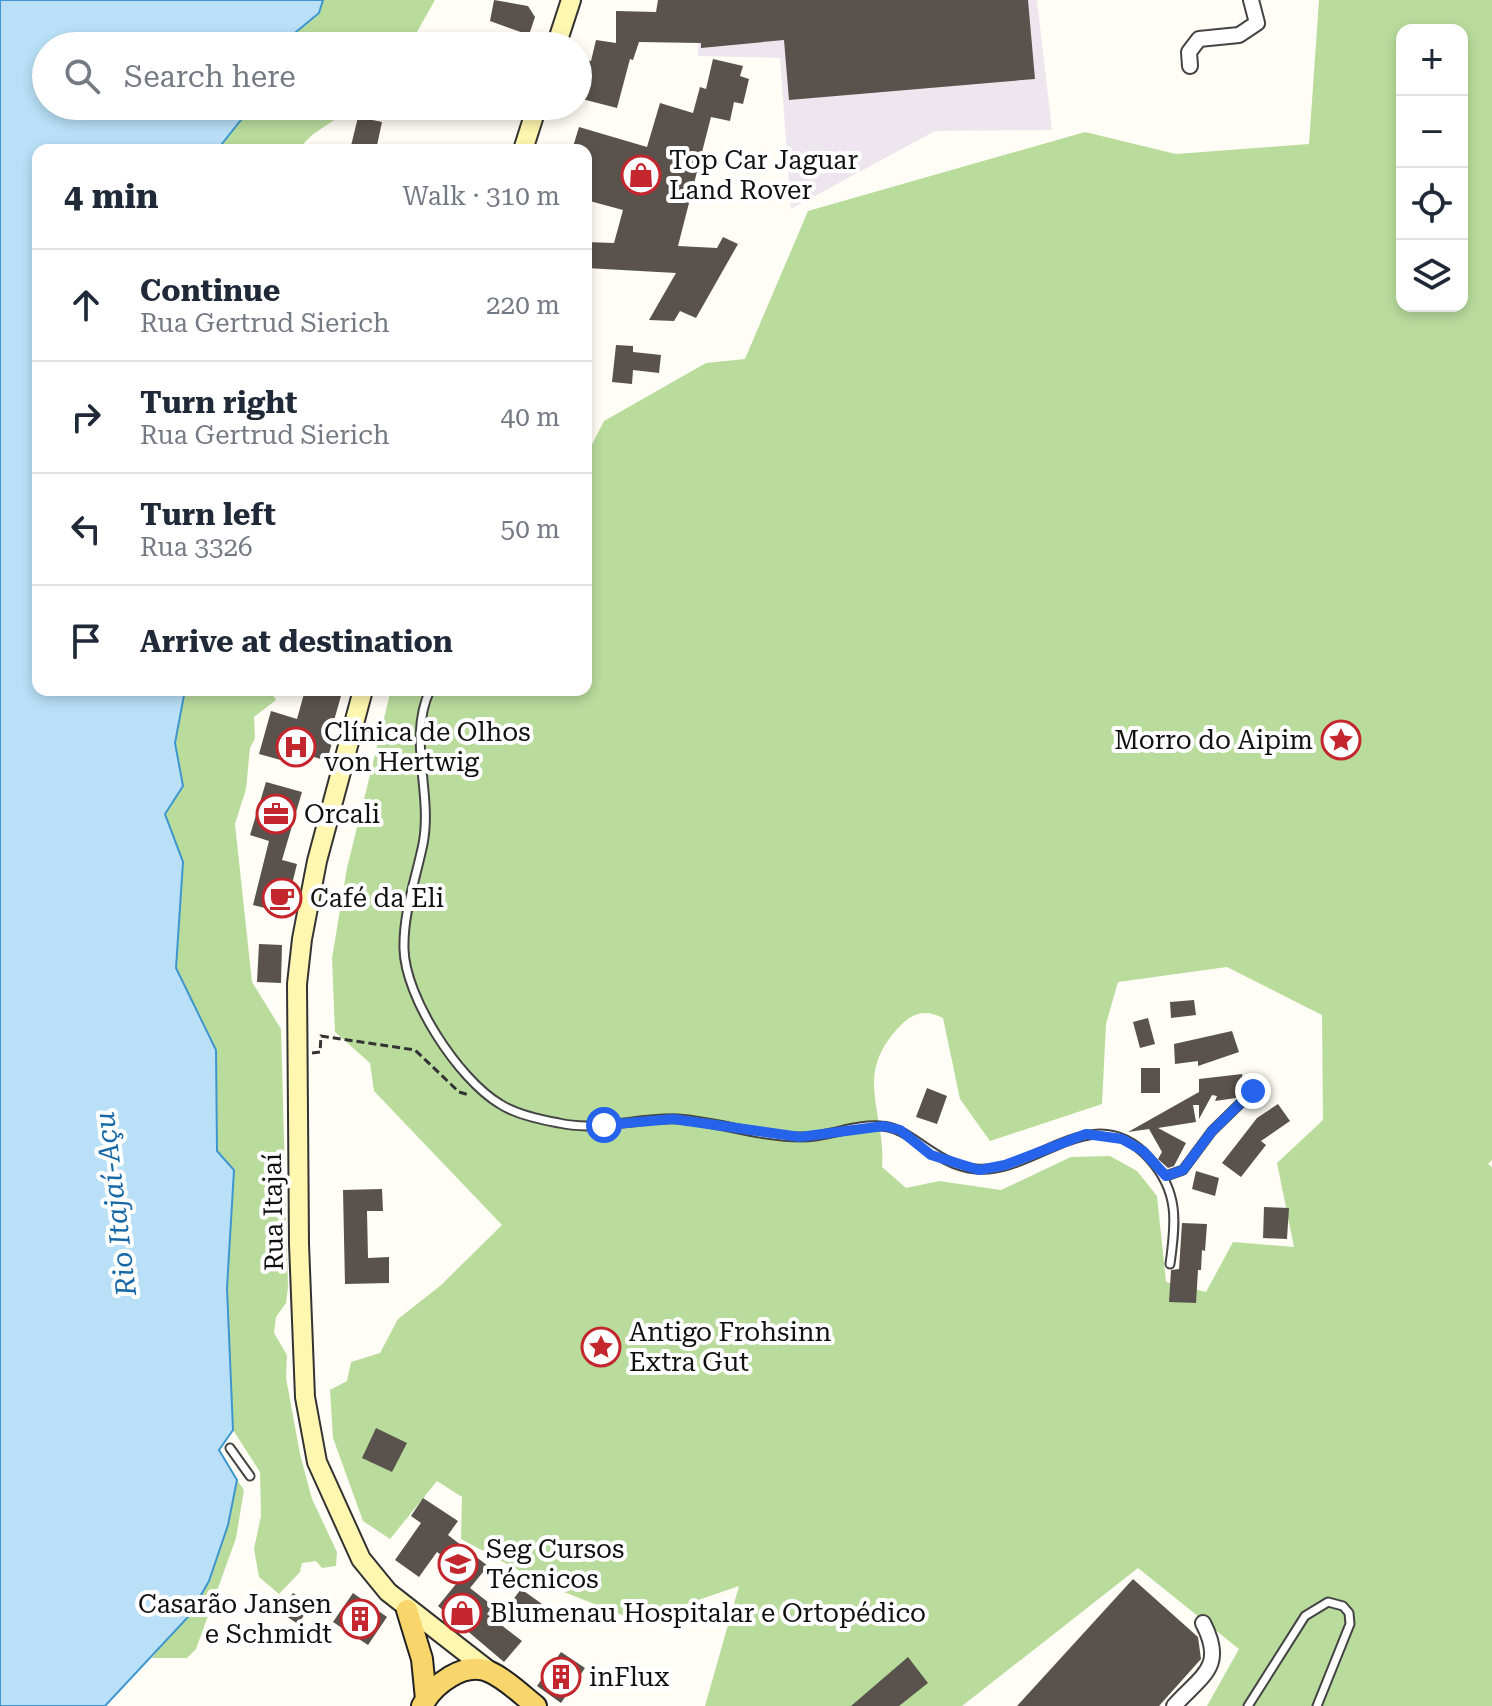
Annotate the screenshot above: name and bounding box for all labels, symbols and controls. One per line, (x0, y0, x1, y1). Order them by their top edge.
map controls (1396, 24, 1468, 312)
button: + (1396, 24, 1468, 96)
search box (32, 32, 592, 120)
icon: search (60, 54, 104, 98)
text: Search here (124, 59, 296, 94)
button: − (1396, 96, 1468, 168)
place label: Top Car Jaguar Land Rover (669, 145, 858, 205)
shop icon: Top Car Jaguar Land Rover (620, 154, 662, 196)
button: locate (1396, 168, 1468, 240)
text: 4 min (64, 176, 159, 216)
text: Walk · 310 m (402, 181, 560, 211)
button: layers (1396, 240, 1468, 312)
text: Continue (140, 273, 280, 308)
icon: ahead (64, 283, 108, 327)
text: 220 m (486, 290, 560, 320)
text: Rua Gertrud Sierich (140, 308, 389, 338)
text: Turn right (140, 385, 297, 420)
icon: right (64, 395, 108, 439)
text: 40 m (501, 402, 560, 432)
text: Rua Gertrud Sierich (140, 420, 389, 450)
text: Turn left (140, 497, 276, 532)
icon: left (64, 507, 108, 551)
text: 50 m (501, 514, 560, 544)
text: Rua 3326 (140, 532, 253, 562)
icon: arrive (64, 619, 108, 663)
text: Arrive at destination (140, 624, 453, 659)
place label: Clínica de Olhos von Hertwig (324, 717, 531, 777)
place icon: Morro do Aipim (1320, 719, 1362, 761)
place label: Morro do Aipim (1114, 725, 1313, 755)
hospital icon: Clínica de Olhos von Hertwig (275, 726, 317, 768)
office icon: Orcali (255, 793, 297, 835)
place label: Orcali (304, 799, 380, 829)
cafe icon: Café da Eli (261, 877, 303, 919)
place label: Café da Eli (310, 883, 444, 913)
route end (1235, 1073, 1271, 1109)
route start (586, 1107, 622, 1143)
water label: Rio Itajaí-Açu (88, 1110, 143, 1299)
street label: Rua Itajaí (257, 1153, 289, 1271)
place label: Antigo Frohsinn Extra Gut (629, 1317, 832, 1377)
place icon: Antigo Frohsinn Extra Gut (580, 1326, 622, 1368)
place label: Seg Cursos Técnicos (486, 1534, 624, 1594)
school or university icon: Seg Cursos Técnicos (437, 1543, 479, 1585)
place label: Casarão Jansen e Schmidt (138, 1589, 332, 1649)
shop icon: Blumenau Hospitalar e Ortopédico (441, 1592, 483, 1634)
building icon: Casarão Jansen e Schmidt (339, 1598, 381, 1640)
place label: Blumenau Hospitalar e Ortopédico (490, 1598, 926, 1628)
building icon: inFlux (540, 1656, 582, 1698)
place label: inFlux (589, 1662, 669, 1692)

